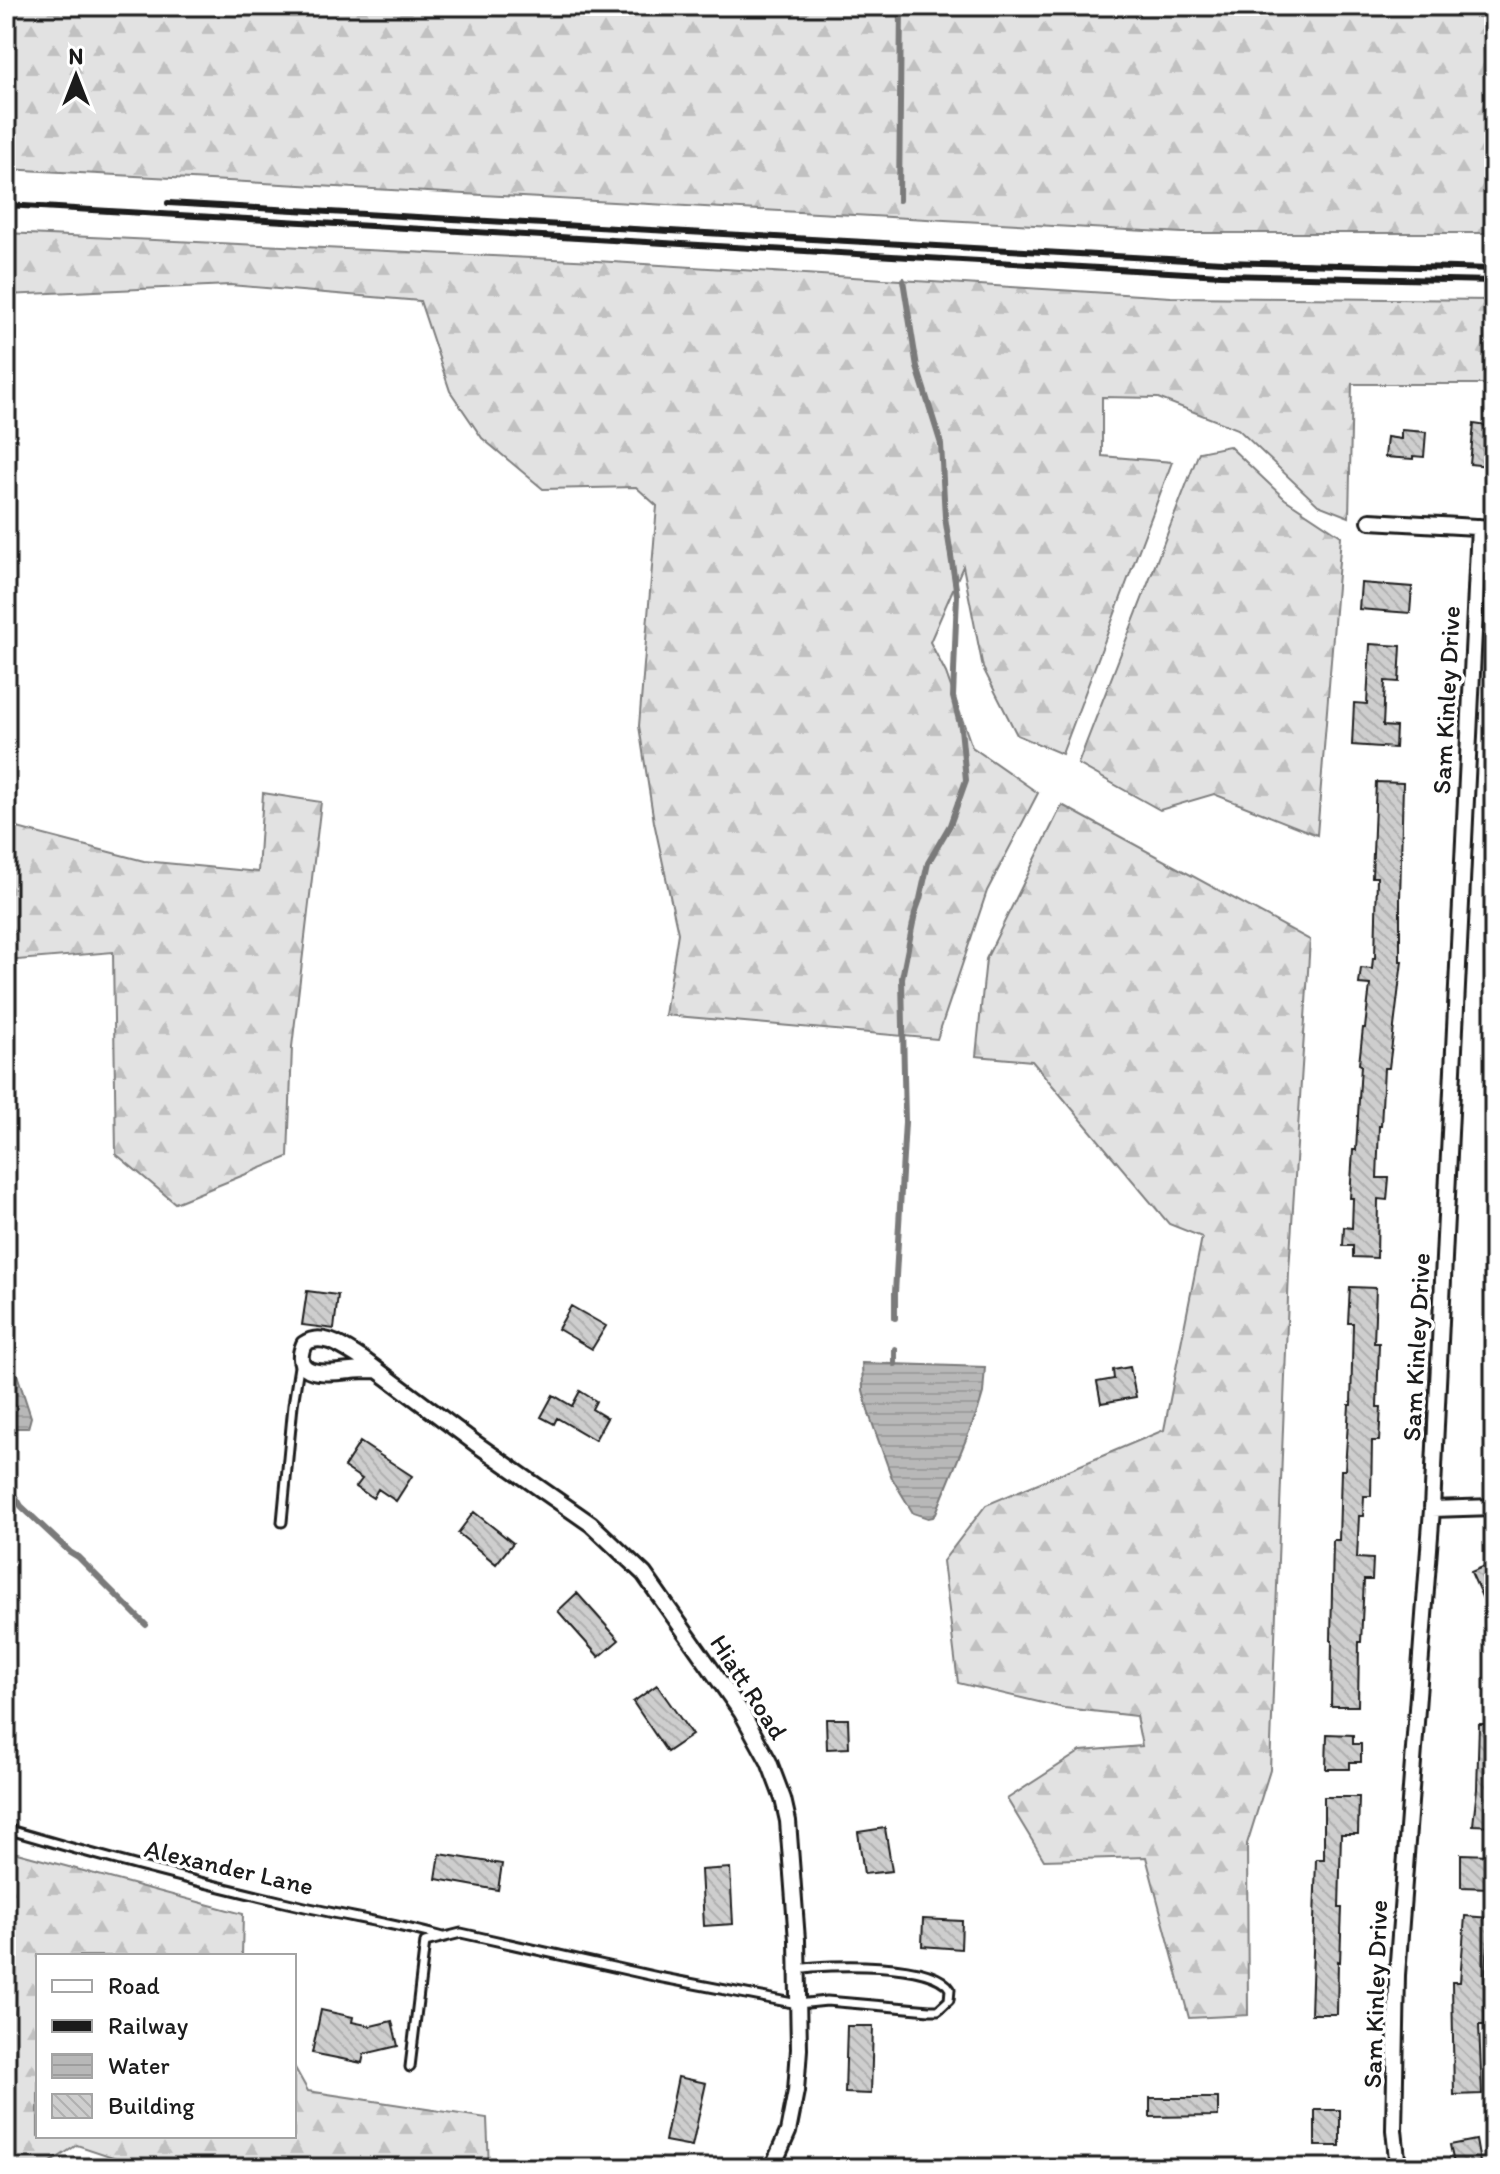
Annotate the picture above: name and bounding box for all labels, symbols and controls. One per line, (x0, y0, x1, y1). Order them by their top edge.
north arrow (36, 36, 116, 116)
text: N (69, 43, 83, 70)
street label: Sam Kinley Drive (1425, 605, 1467, 795)
street label: Sam Kinley Drive (1395, 1252, 1437, 1442)
street label: Hiatt Road (703, 1628, 795, 1746)
street label: Alexander Lane (141, 1832, 317, 1902)
street label: Sam Kinley Drive (1356, 1899, 1394, 2089)
legend (36, 1954, 296, 2138)
text: Road (108, 1971, 160, 2000)
text: Railway (108, 2011, 189, 2040)
text: Water (108, 2051, 170, 2080)
text: Building (108, 2091, 195, 2120)

